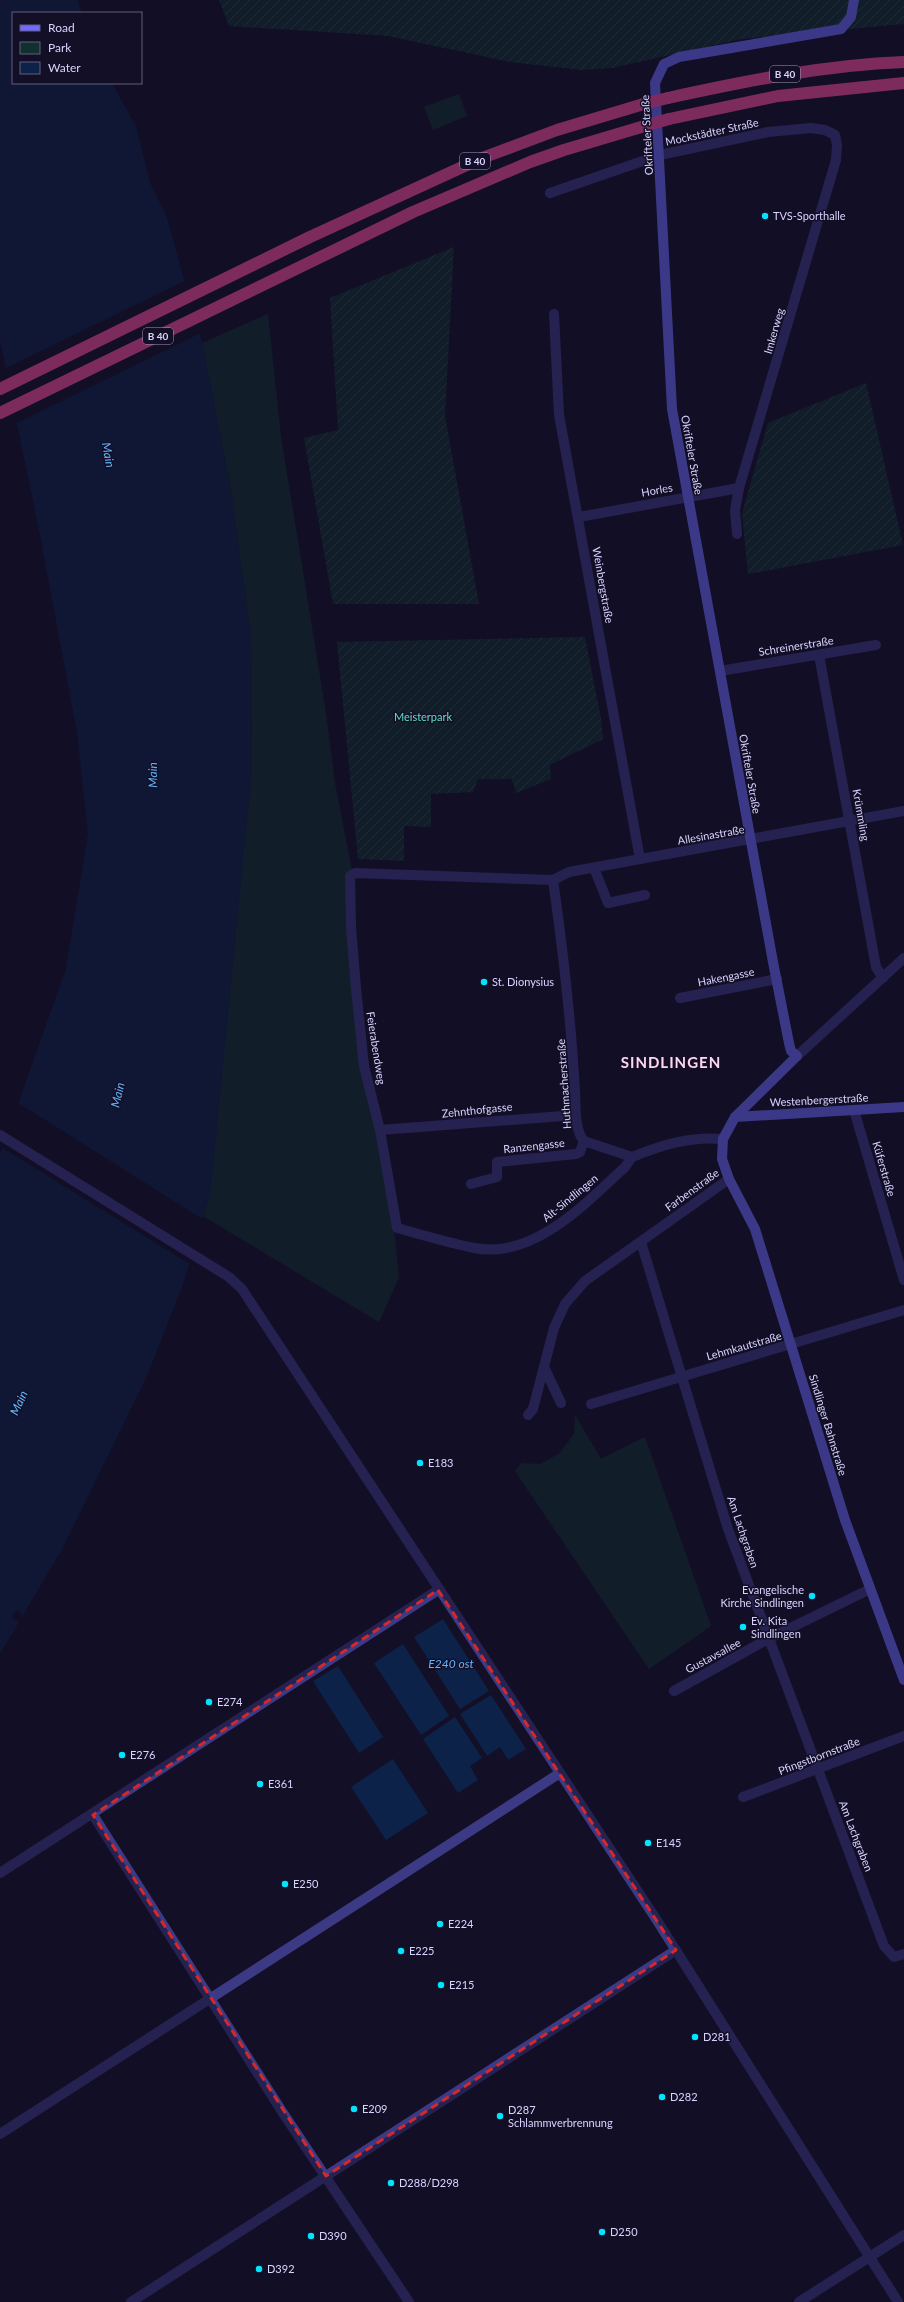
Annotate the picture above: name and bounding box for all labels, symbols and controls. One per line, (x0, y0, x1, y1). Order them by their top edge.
legend (12, 12, 142, 84)
text: Road (48, 20, 75, 35)
text: Park (48, 40, 72, 55)
text: Water (48, 60, 81, 75)
road number: B 40 (770, 66, 800, 82)
street label: Okrifteler Straße (638, 94, 655, 176)
street label: Mockstädter Straße (664, 115, 760, 148)
road number: B 40 (460, 153, 490, 169)
place label: TVS-Sporthalle (773, 209, 846, 222)
marker: TVS-Sporthalle (760, 211, 770, 221)
street label: Imkerweg (761, 306, 786, 355)
road number: B 40 (143, 328, 173, 344)
street label: Okrifteler Straße (679, 414, 706, 496)
water label: Main (99, 441, 118, 469)
street label: Horles (640, 480, 674, 499)
street label: Weinbergstraße (590, 546, 617, 624)
street label: Schreinerstraße (757, 633, 835, 658)
park label: Meisterpark (394, 710, 453, 723)
street label: Okrifteler Straße (737, 733, 764, 815)
water label: Main (145, 762, 160, 788)
street label: Krümmling (851, 788, 873, 842)
street label: Allesinastraße (676, 822, 746, 847)
street label: Hakengasse (696, 965, 756, 988)
place label: St. Dionysius (492, 975, 554, 988)
marker: St. Dionysius (479, 977, 489, 987)
street label: Feierabendweg (364, 1010, 389, 1086)
street label: Huthmacherstraße (554, 1038, 573, 1130)
district label: SINDLINGEN (621, 1053, 721, 1071)
water label: Main (107, 1081, 128, 1109)
street label: Westenbergerstraße (769, 1090, 869, 1109)
street label: Zehnthofgasse (441, 1099, 513, 1120)
street label: Ranzengasse (503, 1136, 566, 1155)
street label: Küferstraße (870, 1140, 899, 1198)
street label: Farbenstraße (662, 1166, 721, 1213)
street label: Alt-Sindlingen (539, 1171, 600, 1224)
street label: Lehmkautstraße (705, 1329, 783, 1362)
street label: Sindlinger Bahnstraße (807, 1373, 850, 1477)
water label: Main (6, 1388, 31, 1417)
place label: E183 (428, 1456, 454, 1469)
marker: E183 (415, 1458, 425, 1468)
street label: Am Lachgraben (725, 1494, 762, 1569)
place label: Evangelische Kirche Sindlingen (720, 1583, 804, 1609)
marker: Evangelische Kirche Sindlingen (807, 1591, 817, 1601)
place label: Ev. Kita Sindlingen (751, 1614, 801, 1640)
marker: Ev. Kita Sindlingen (738, 1622, 748, 1632)
street label: Gustavsallee (683, 1635, 743, 1676)
water label: E240 ost (428, 1656, 474, 1671)
place label: E274 (217, 1695, 243, 1708)
marker: E274 (204, 1697, 214, 1707)
street label: Pfingstbornstraße (776, 1734, 862, 1777)
place label: E276 (130, 1748, 156, 1761)
marker: E276 (117, 1750, 127, 1760)
place label: E361 (268, 1777, 294, 1790)
marker: E361 (255, 1779, 265, 1789)
street label: Am Lachgraben (837, 1798, 876, 1873)
place label: E145 (656, 1836, 682, 1849)
marker: E145 (643, 1838, 653, 1848)
place label: E250 (293, 1877, 319, 1890)
marker: E250 (280, 1879, 290, 1889)
place label: E224 (448, 1917, 474, 1930)
marker: E224 (435, 1919, 445, 1929)
place label: E225 (409, 1944, 435, 1957)
marker: E225 (396, 1946, 406, 1956)
place label: E215 (449, 1978, 475, 1991)
marker: E215 (436, 1980, 446, 1990)
place label: D281 (703, 2030, 731, 2043)
marker: D281 (690, 2032, 700, 2042)
place label: D282 (670, 2090, 698, 2103)
marker: D282 (657, 2092, 667, 2102)
place label: E209 (362, 2102, 388, 2115)
place label: D287 Schlammverbrennung (508, 2103, 613, 2129)
marker: E209 (349, 2104, 359, 2114)
marker: D287 Schlammverbrennung (495, 2111, 505, 2121)
place label: D288/D298 (399, 2176, 459, 2189)
marker: D288/D298 (386, 2178, 396, 2188)
place label: D250 (610, 2225, 638, 2238)
marker: D250 (597, 2227, 607, 2237)
place label: D390 (319, 2229, 347, 2242)
marker: D390 (306, 2231, 316, 2241)
place label: D392 (267, 2262, 295, 2275)
marker: D392 (254, 2264, 264, 2274)

